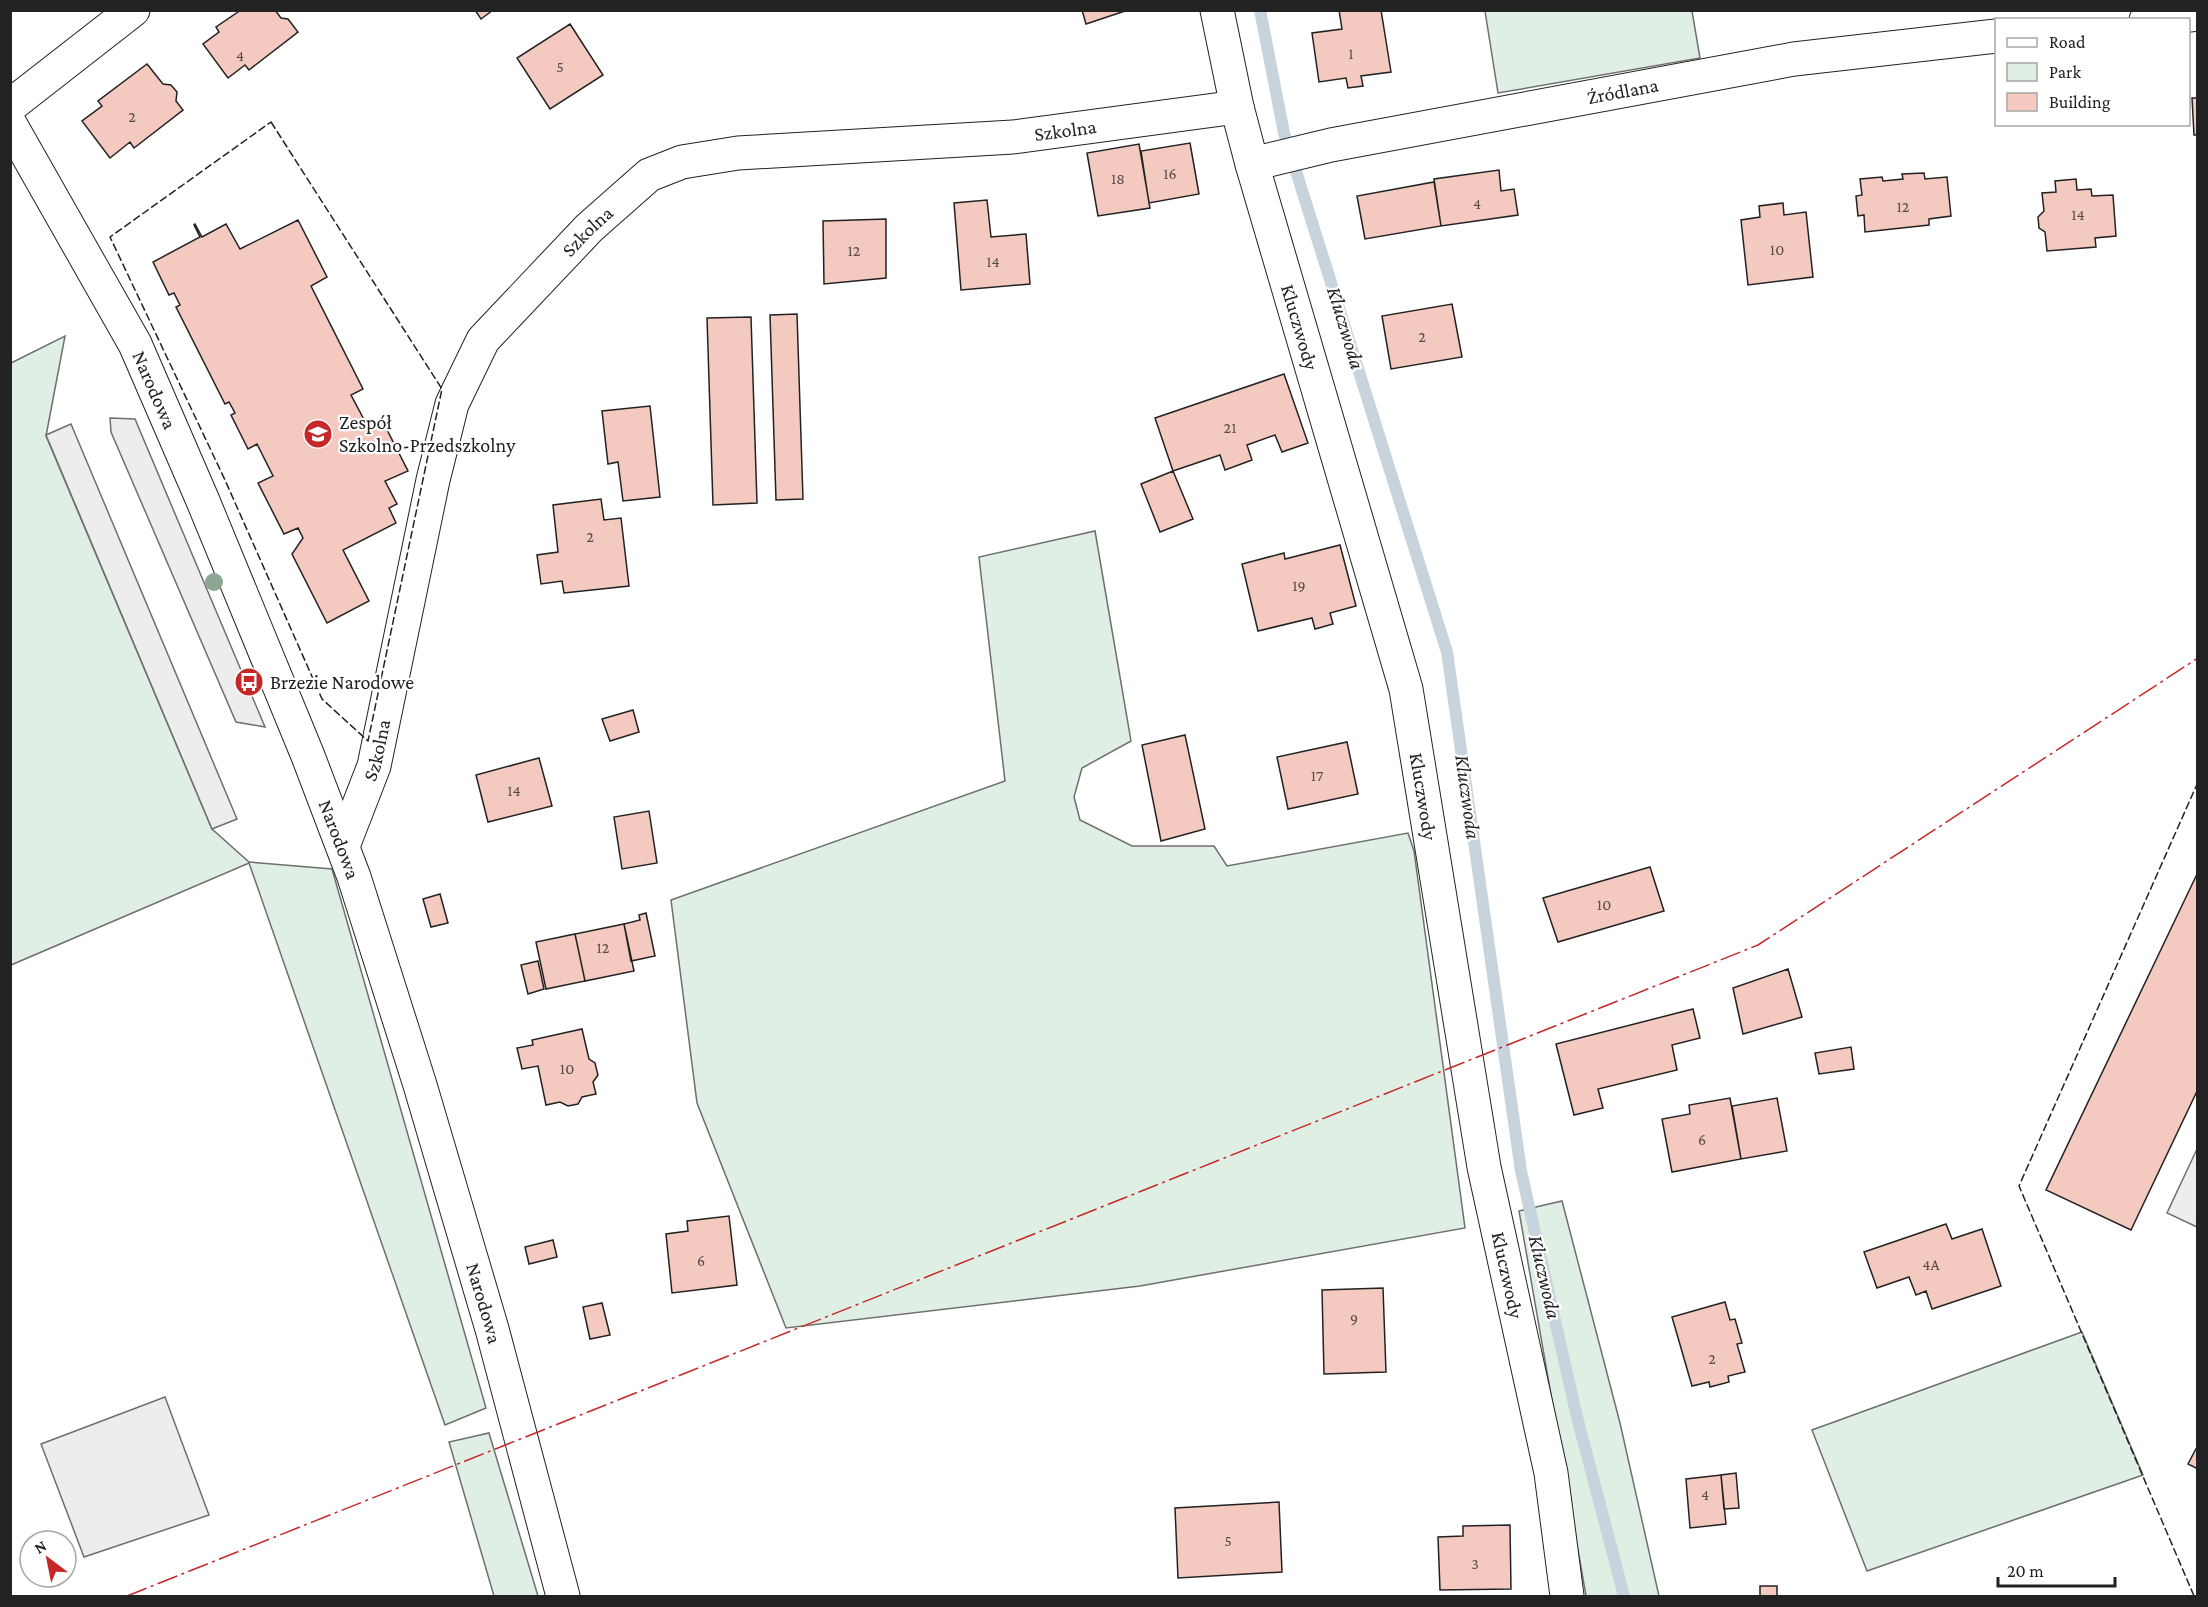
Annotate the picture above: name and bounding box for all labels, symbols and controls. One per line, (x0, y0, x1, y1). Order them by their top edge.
legend (1995, 18, 2190, 126)
text: Road (2049, 32, 2086, 52)
house number: 1 (1348, 45, 1354, 62)
house number: 4 (236, 47, 244, 64)
house number: 5 (556, 58, 564, 75)
text: Park (2049, 62, 2081, 82)
street label: Źródlana (1585, 73, 1660, 108)
text: Building (2049, 92, 2111, 112)
house number: 2 (128, 108, 136, 125)
street label: Szkolna (1033, 115, 1098, 145)
house number: 16 (1163, 165, 1177, 182)
house number: 18 (1111, 170, 1125, 187)
house number: 4 (1473, 195, 1481, 212)
house number: 12 (1897, 198, 1910, 215)
street label: Szkolna (557, 201, 617, 261)
house number: 14 (2071, 206, 2085, 223)
house number: 10 (1770, 241, 1784, 258)
house number: 12 (848, 242, 861, 259)
house number: 14 (986, 253, 1000, 270)
street label: Kluczwody (1277, 282, 1323, 374)
water label: Kluczwoda (1322, 284, 1370, 372)
house number: 2 (1418, 328, 1426, 345)
street label: Narodowa (128, 347, 181, 432)
place label: Zespół Szkolno-Przedszkolny (339, 411, 516, 457)
school or university icon: Zespół Szkolno-Przedszkolny (302, 418, 334, 450)
house number: 21 (1224, 419, 1236, 436)
house number: 2 (586, 528, 594, 545)
house number: 19 (1292, 577, 1306, 594)
bus stop icon: Brzezie Narodowe (233, 666, 265, 698)
place label: Brzezie Narodowe (270, 671, 414, 693)
street label: Szkolna (358, 717, 394, 784)
street label: Kluczwody (1406, 751, 1442, 843)
water label: Kluczwoda (1450, 753, 1486, 841)
house number: 17 (1311, 767, 1324, 784)
house number: 14 (507, 782, 521, 799)
street label: Narodowa (315, 797, 365, 882)
house number: 10 (1597, 896, 1611, 913)
house number: 12 (597, 939, 610, 956)
house number: 10 (560, 1060, 574, 1077)
house number: 6 (1698, 1131, 1706, 1148)
street label: Kluczwody (1487, 1230, 1528, 1321)
water label: Kluczwoda (1524, 1233, 1566, 1321)
house number: 6 (697, 1252, 705, 1269)
house number: 4A (1922, 1256, 1941, 1273)
street label: Narodowa (462, 1260, 506, 1346)
house number: 9 (1350, 1310, 1358, 1327)
house number: 2 (1708, 1350, 1716, 1367)
house number: 4 (1701, 1486, 1709, 1503)
north arrow (18, 1529, 78, 1589)
house number: 5 (1224, 1532, 1232, 1549)
text: N (31, 1537, 50, 1557)
scale bar (1998, 1550, 2115, 1588)
house number: 3 (1471, 1555, 1479, 1572)
text: 20 m (2007, 1561, 2044, 1581)

